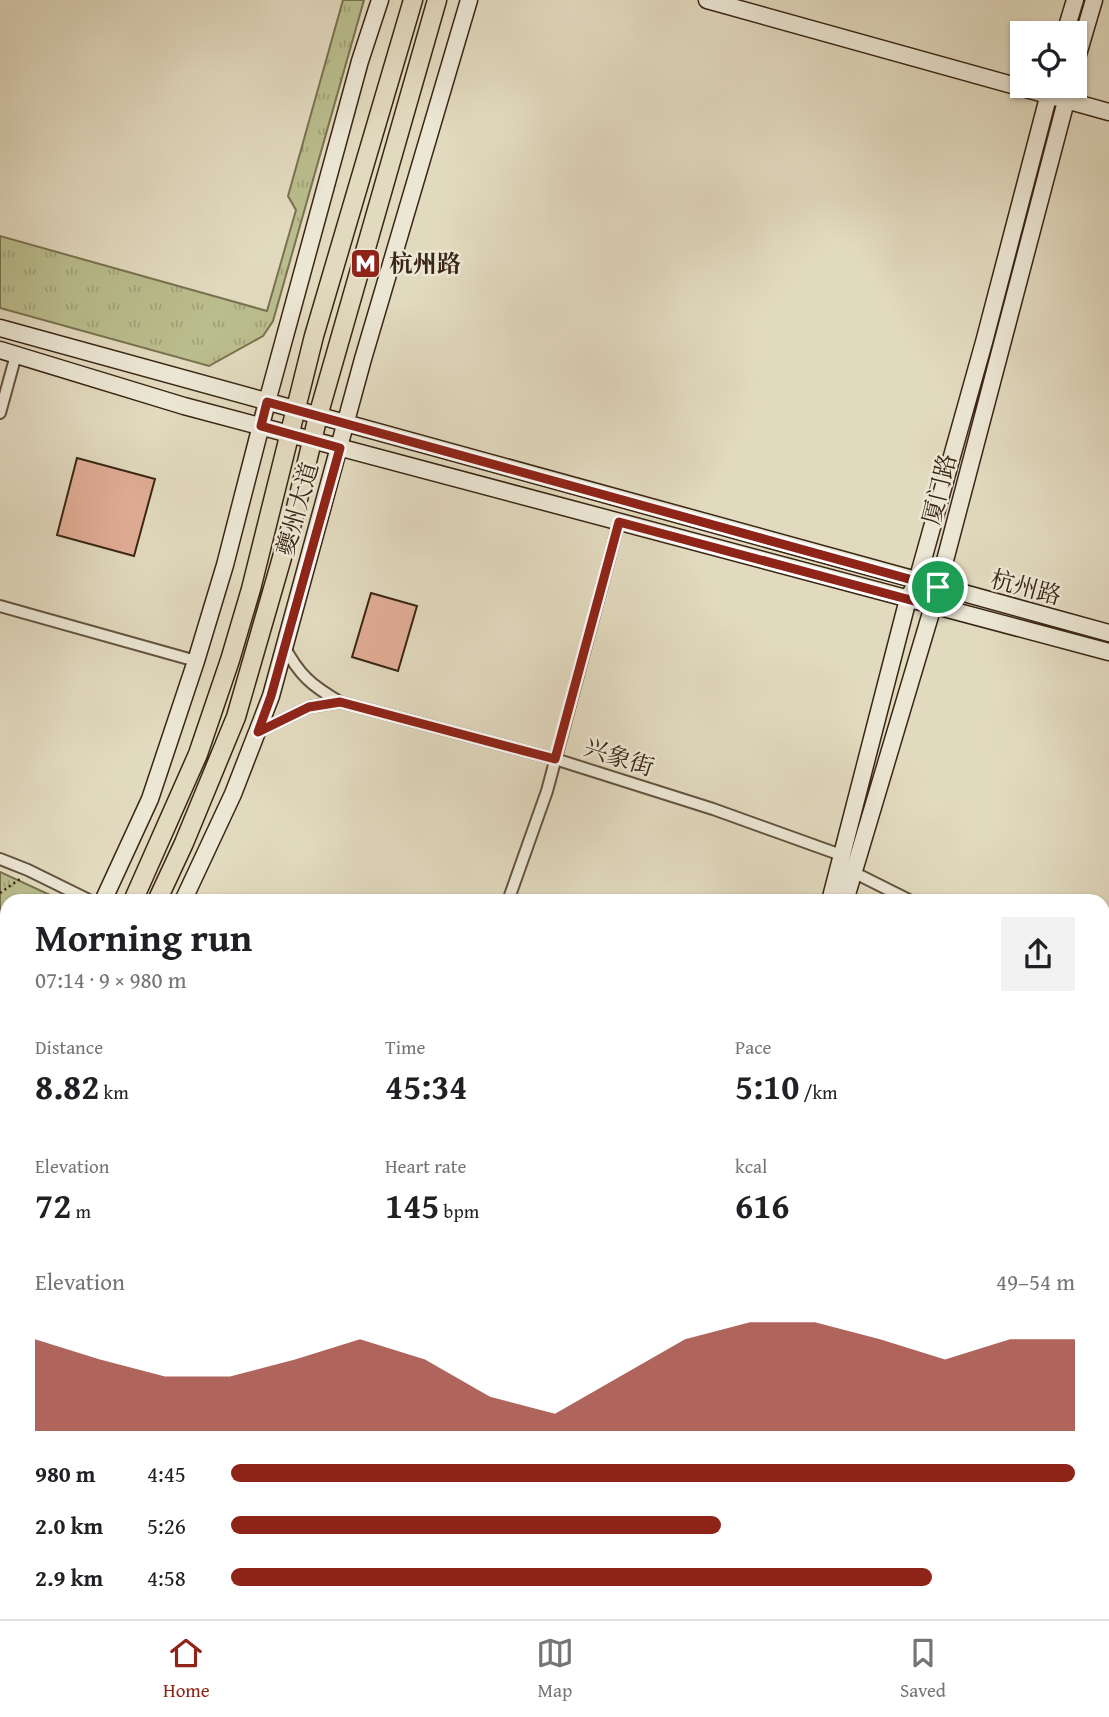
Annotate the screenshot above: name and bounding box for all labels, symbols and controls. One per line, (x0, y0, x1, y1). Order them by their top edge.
map controls (1010, 21, 1087, 98)
button: locate (1010, 21, 1087, 98)
metro station icon: 杭州路 (349, 246, 383, 280)
place label: 杭州路 (389, 246, 461, 281)
street label: 厦门路 (913, 450, 965, 528)
street label: 夔州大道 (267, 458, 327, 560)
pin (908, 557, 968, 617)
street label: 杭州路 (987, 561, 1065, 613)
icon: arrive (919, 568, 957, 606)
street label: 兴象街 (579, 729, 659, 785)
text: Morning run (35, 909, 252, 965)
button: share (1001, 917, 1075, 991)
text: 07:14 · 9 × 980 m (35, 963, 187, 996)
text: Distance (35, 1033, 103, 1061)
text: Time (385, 1033, 425, 1061)
text: Pace (735, 1033, 772, 1061)
text: 8.82 (35, 1061, 99, 1112)
text: 45:34 (385, 1061, 467, 1112)
text: 5:10 (735, 1061, 799, 1112)
text: km (99, 1078, 129, 1106)
text: /km (799, 1078, 838, 1106)
text: Elevation (35, 1152, 109, 1180)
text: Heart rate (385, 1152, 466, 1180)
text: kcal (735, 1152, 767, 1180)
text: 72 (35, 1180, 71, 1231)
text: 145 (385, 1180, 439, 1231)
text: 616 (735, 1180, 789, 1231)
text: m (71, 1197, 91, 1225)
text: bpm (439, 1197, 479, 1225)
text: Elevation (35, 1265, 125, 1298)
text: 49–54 m (996, 1265, 1075, 1298)
text: 980 m (35, 1457, 96, 1490)
text: 4:45 (147, 1457, 186, 1490)
text: 2.0 km (35, 1509, 103, 1542)
text: 5:26 (147, 1509, 186, 1542)
text: 2.9 km (35, 1561, 103, 1594)
text: 4:58 (147, 1561, 186, 1594)
tab: Home (163, 1634, 210, 1704)
tab: Map (536, 1634, 574, 1704)
tab: Saved (900, 1634, 946, 1704)

